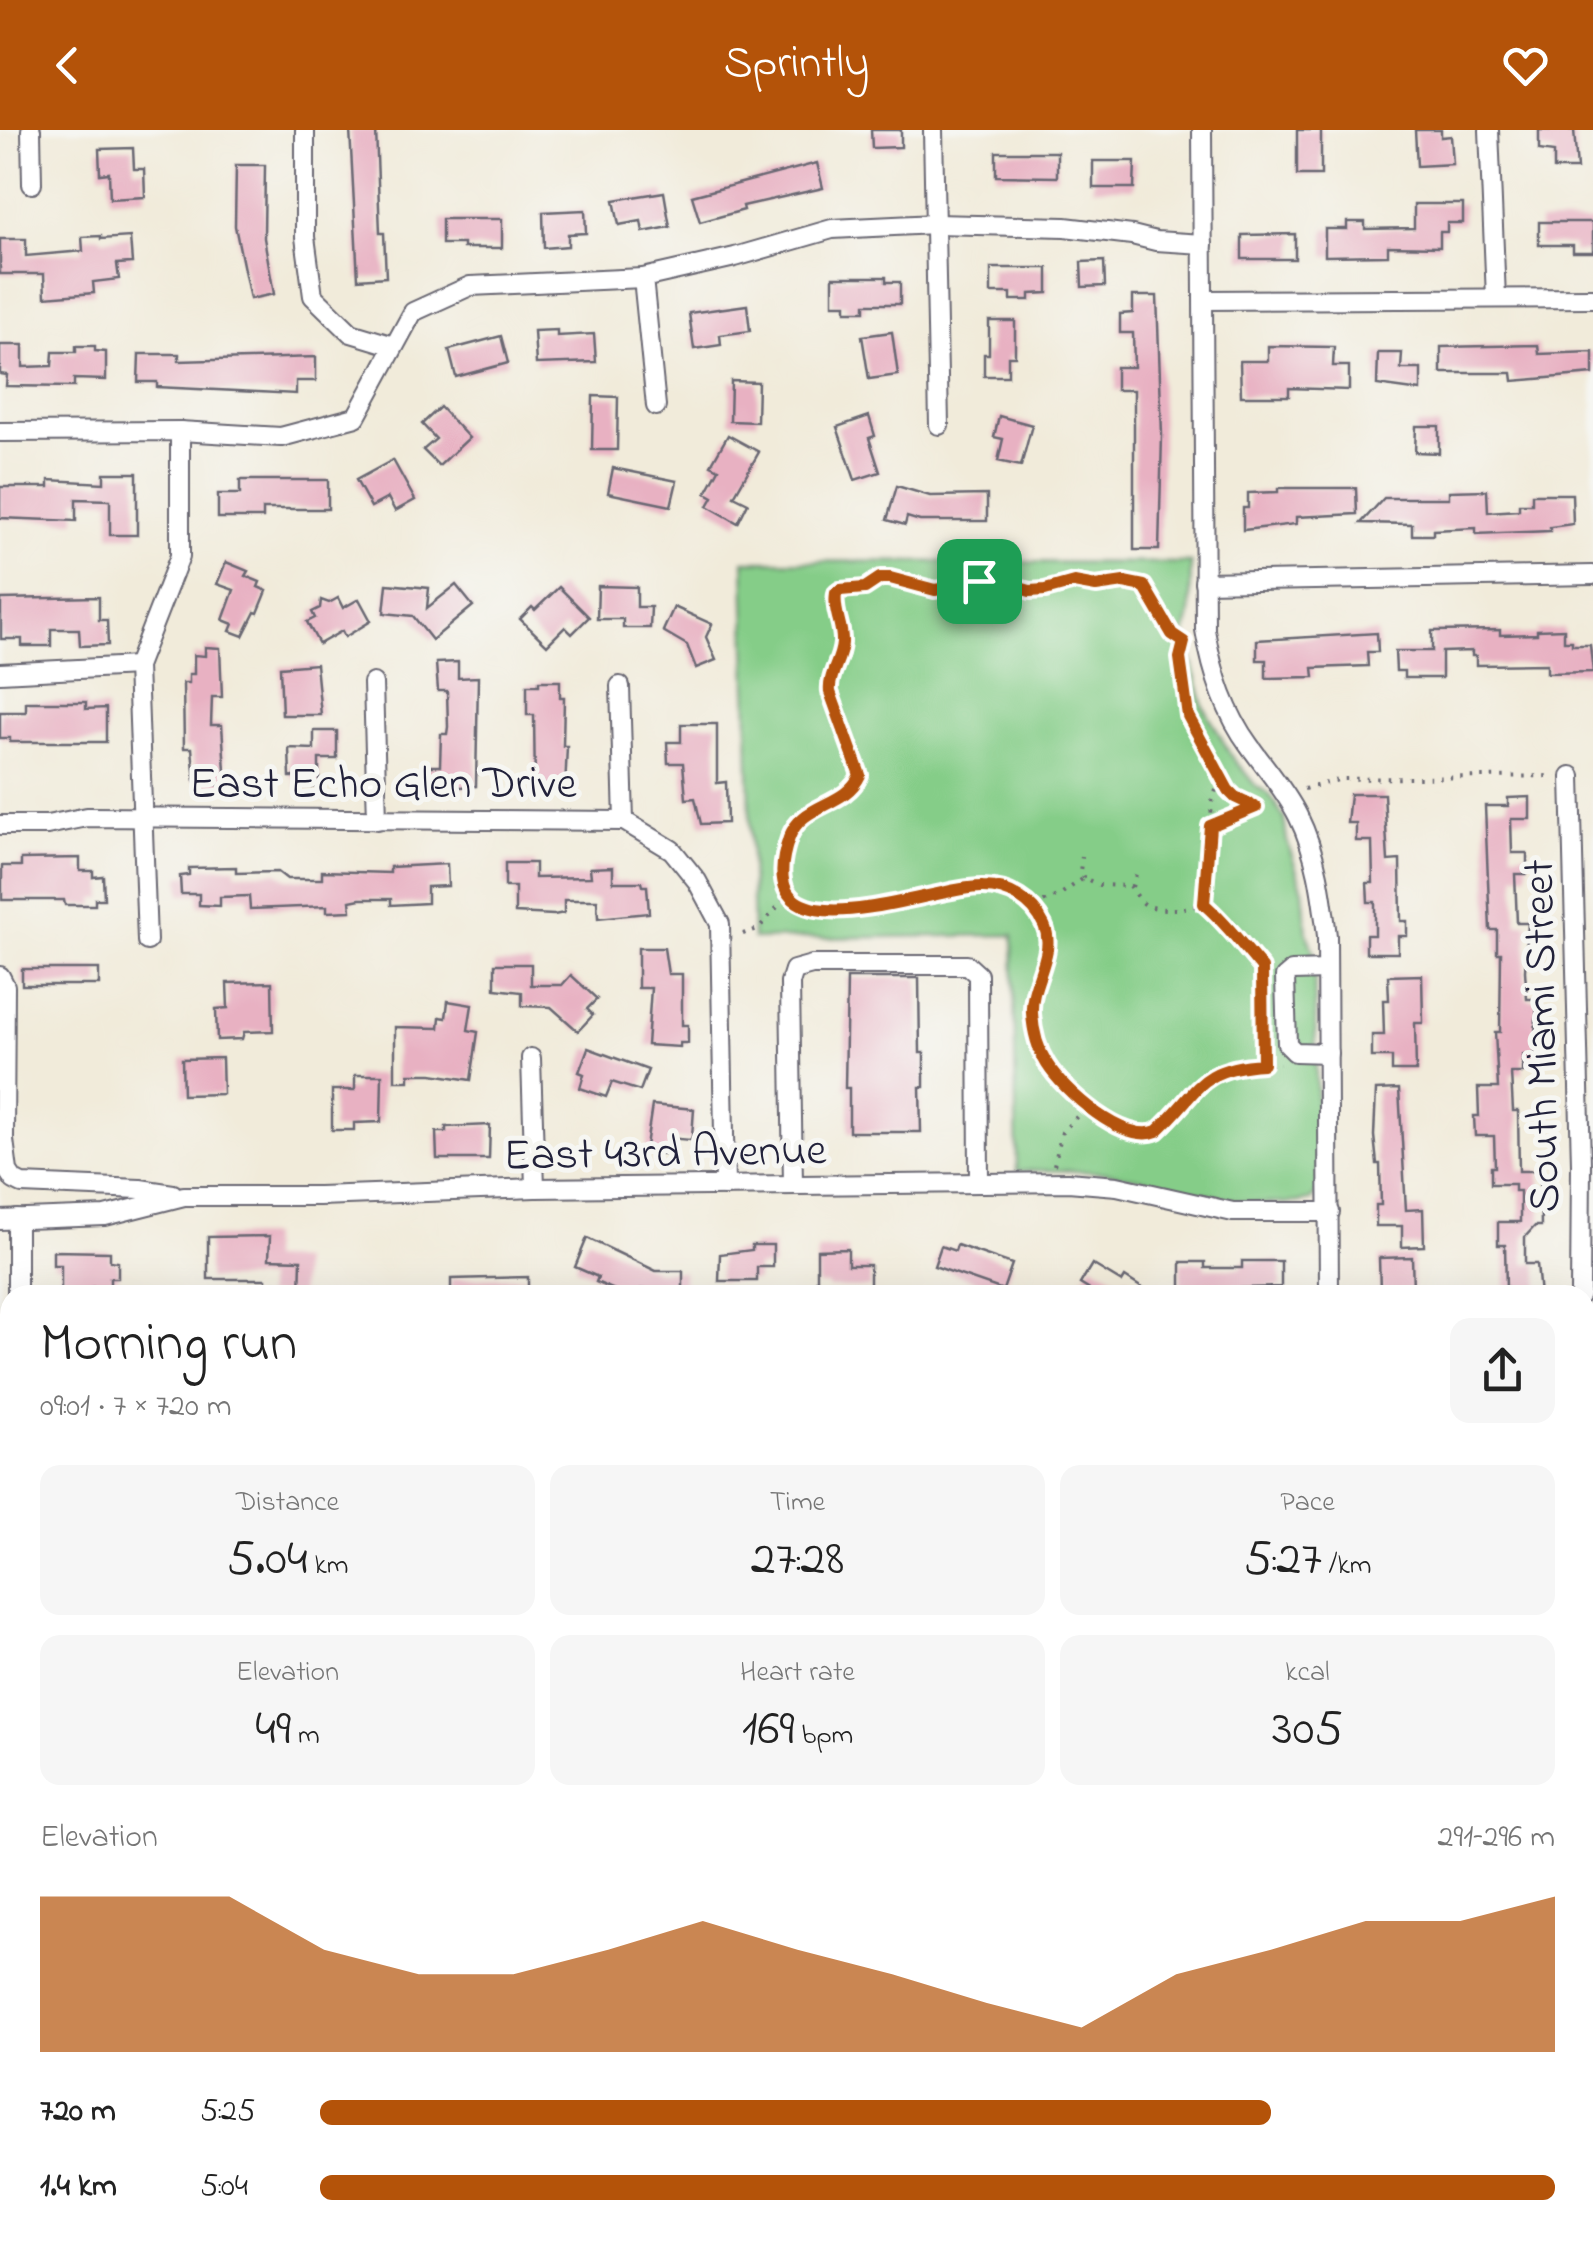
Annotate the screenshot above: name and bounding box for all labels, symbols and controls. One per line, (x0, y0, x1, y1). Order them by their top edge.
text: Sprintly (724, 32, 869, 98)
icon: back (40, 38, 95, 93)
icon: heart (1498, 38, 1553, 93)
pin (937, 539, 1022, 624)
icon: arrive (952, 554, 1007, 609)
street label: East Echo Glen Drive (189, 753, 578, 819)
street label: South Miami Street (1508, 859, 1580, 1213)
street label: East 43rd Avenue (503, 1119, 828, 1191)
text: Morning run (40, 1306, 297, 1386)
button: share (1450, 1318, 1555, 1423)
text: 09:01 · 7 × 720 m (40, 1384, 232, 1431)
text: Distance (236, 1483, 339, 1524)
text: Time (770, 1483, 825, 1524)
text: Pace (1280, 1483, 1335, 1524)
text: 5.04 (227, 1524, 308, 1597)
text: 27:28 (751, 1524, 844, 1597)
text: 5:27 (1244, 1524, 1322, 1597)
text: km (308, 1546, 349, 1587)
text: /km (1322, 1546, 1372, 1587)
text: Elevation (236, 1653, 339, 1694)
text: Heart rate (740, 1653, 855, 1694)
text: kcal (1285, 1653, 1330, 1694)
text: 49 (255, 1694, 291, 1767)
text: 169 (742, 1694, 795, 1767)
text: 305 (1272, 1694, 1343, 1767)
text: m (291, 1716, 320, 1757)
text: bpm (795, 1716, 853, 1757)
text: Elevation (40, 1815, 158, 1862)
text: 291–296 m (1438, 1815, 1555, 1862)
text: 720 m (40, 2089, 116, 2136)
text: 5:25 (200, 2089, 255, 2136)
text: 1.4 km (40, 2164, 117, 2211)
text: 5:04 (200, 2164, 248, 2211)

